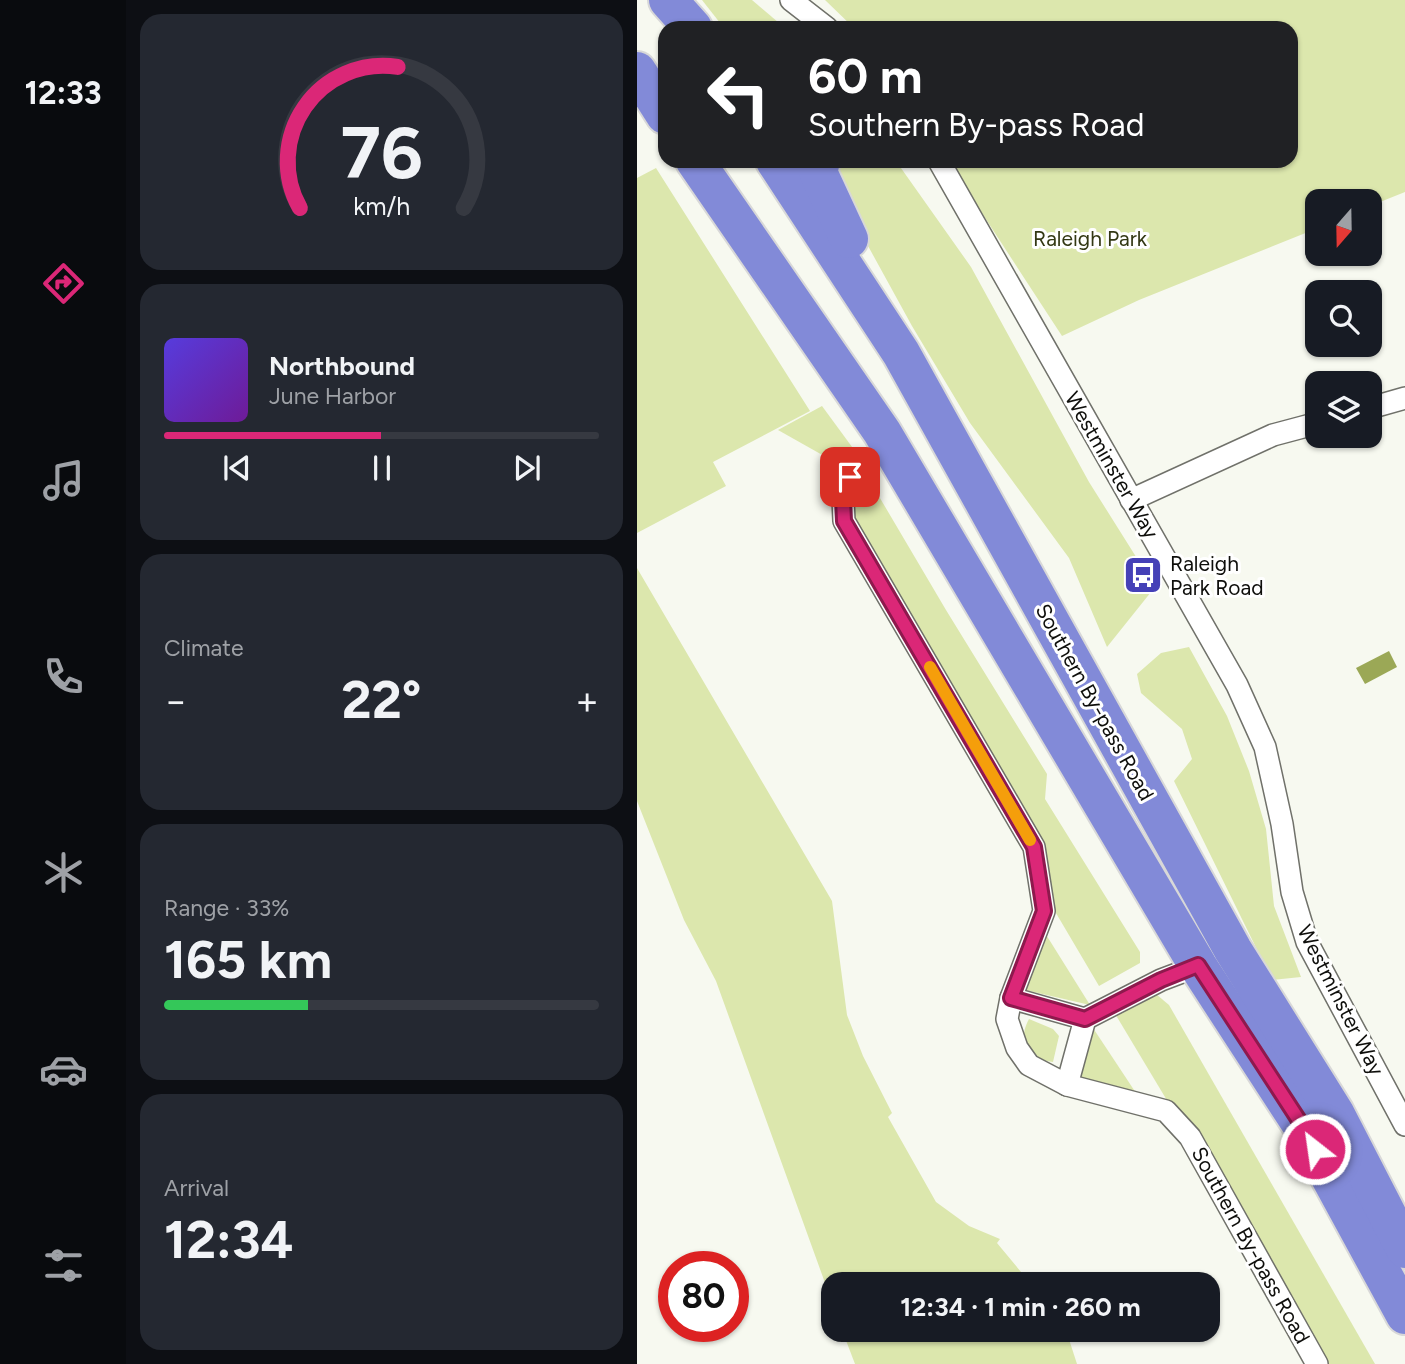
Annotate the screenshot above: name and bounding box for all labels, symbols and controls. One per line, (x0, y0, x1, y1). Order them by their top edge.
text: 60 m (808, 46, 923, 105)
icon: left (693, 49, 784, 140)
text: 12:33 (24, 74, 102, 112)
text: Southern By-pass Road (808, 106, 1144, 144)
text: 76 (340, 109, 423, 196)
north arrow (1305, 189, 1383, 266)
map controls (1305, 189, 1382, 448)
text: km/h (353, 191, 410, 221)
park label: Raleigh Park (1033, 226, 1148, 251)
icon: directions (39, 259, 88, 308)
button: search (1305, 280, 1382, 357)
text: Northbound (269, 350, 415, 382)
button: layers (1305, 371, 1382, 448)
text: June Harbor (269, 382, 396, 410)
street label: Westminster Way (1060, 387, 1164, 543)
pin (820, 447, 880, 507)
icon: previous (218, 449, 256, 487)
icon: pause (363, 449, 401, 487)
icon: next (508, 449, 546, 487)
icon: music (39, 456, 88, 505)
icon: arrive (831, 458, 869, 496)
place label: Raleigh Park Road (1170, 551, 1263, 600)
bus stop icon: Raleigh Park Road (1122, 554, 1164, 596)
street label: Southern By-pass Road (1031, 599, 1159, 805)
text: Climate (164, 634, 243, 662)
icon: phone (39, 652, 88, 701)
text: 22° (342, 669, 421, 731)
text: − (164, 678, 188, 724)
text: + (575, 678, 599, 724)
icon: climate (39, 848, 88, 897)
text: Range · 33% (164, 894, 289, 922)
street label: Westminster Way (1292, 921, 1390, 1079)
text: 165 km (164, 929, 332, 991)
icon: car (39, 1045, 88, 1094)
position arrow (1278, 1112, 1352, 1186)
street label: Southern By-pass Road (1187, 1142, 1315, 1348)
text: Arrival (164, 1174, 229, 1202)
text: 12:34 (164, 1209, 294, 1271)
icon: filters (39, 1241, 88, 1290)
speed limit sign: 80 (658, 1251, 749, 1342)
text: 12:34 · 1 min · 260 m (900, 1291, 1141, 1323)

